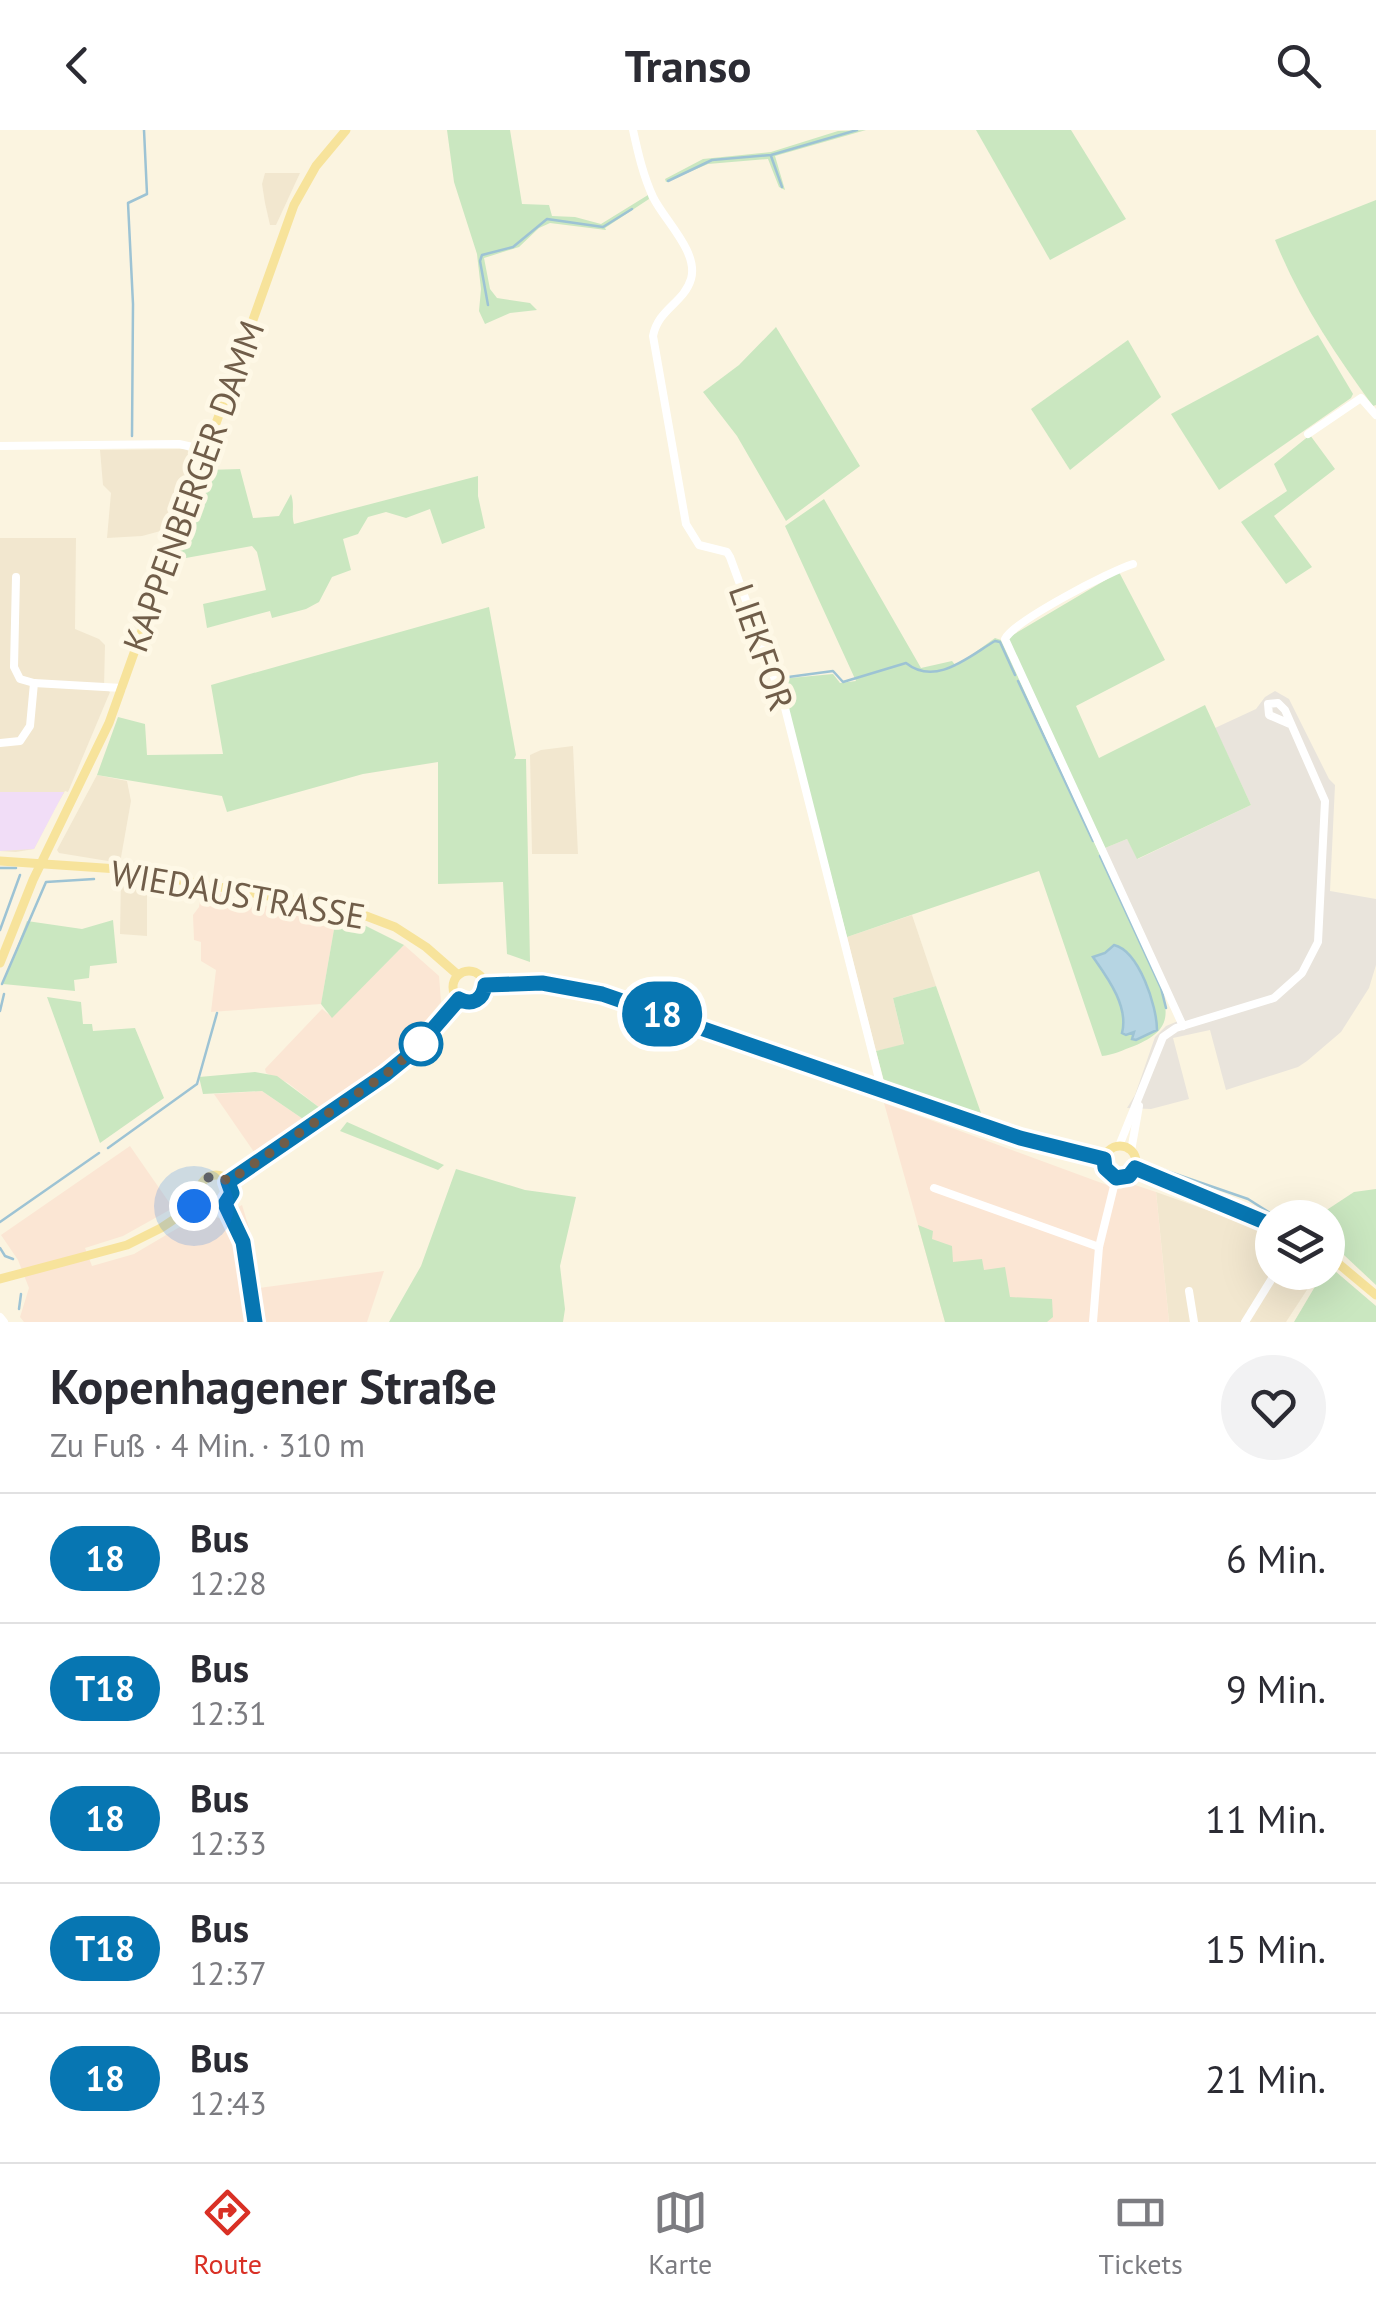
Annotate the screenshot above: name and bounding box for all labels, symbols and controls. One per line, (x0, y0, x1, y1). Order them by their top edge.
text: Transo (625, 36, 751, 94)
icon: back (50, 38, 105, 93)
icon: search (1271, 38, 1326, 93)
street label: KAPPENBERGER DAMM (112, 314, 274, 658)
street label: LIEKFOR (719, 577, 805, 717)
street label: WIEDAUSTRASSE (107, 849, 369, 939)
line badge: 18 (617, 982, 707, 1046)
text: 18 (642, 991, 682, 1037)
unlabelled marker (400, 1023, 442, 1065)
your location (169, 1181, 219, 1231)
map controls (1255, 1200, 1345, 1290)
button: layers (1255, 1200, 1345, 1290)
text: Kopenhagener Straße (50, 1355, 497, 1417)
button: heart (1221, 1355, 1326, 1460)
text: Zu Fuß · 4 Min. · 310 m (50, 1424, 365, 1466)
text: Bus (190, 1513, 249, 1562)
text: 6 Min. (1226, 1534, 1326, 1583)
text: 18 (85, 1535, 125, 1581)
text: 12:28 (190, 1562, 267, 1604)
text: Bus (190, 1643, 249, 1692)
text: 9 Min. (1226, 1664, 1326, 1713)
text: T18 (75, 1665, 135, 1711)
text: 12:31 (190, 1692, 267, 1734)
text: Bus (190, 1773, 249, 1822)
text: 11 Min. (1205, 1794, 1326, 1843)
text: 18 (85, 1795, 125, 1841)
text: 12:33 (190, 1822, 267, 1864)
text: Bus (190, 1903, 249, 1952)
text: 15 Min. (1205, 1924, 1326, 1973)
text: T18 (75, 1925, 135, 1971)
text: 12:37 (190, 1952, 267, 1994)
text: Bus (190, 2033, 249, 2082)
text: 21 Min. (1205, 2054, 1326, 2103)
text: 18 (85, 2055, 125, 2101)
text: 12:43 (190, 2082, 267, 2124)
tab: Route (193, 2185, 262, 2282)
tab: Karte (648, 2185, 712, 2282)
tab: Tickets (1099, 2185, 1183, 2282)

